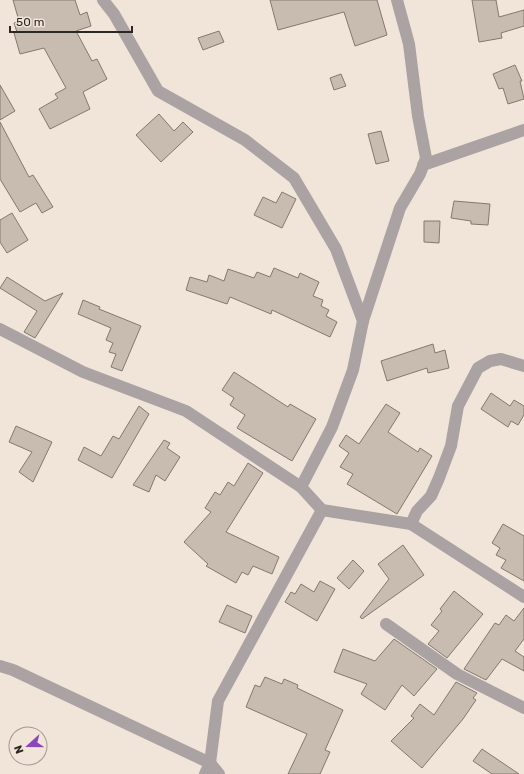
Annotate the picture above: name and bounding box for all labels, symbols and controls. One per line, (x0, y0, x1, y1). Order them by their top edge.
scale bar (10, 8, 132, 34)
text: 50 m (16, 15, 44, 29)
north arrow (8, 726, 48, 766)
text: N (12, 743, 27, 755)

